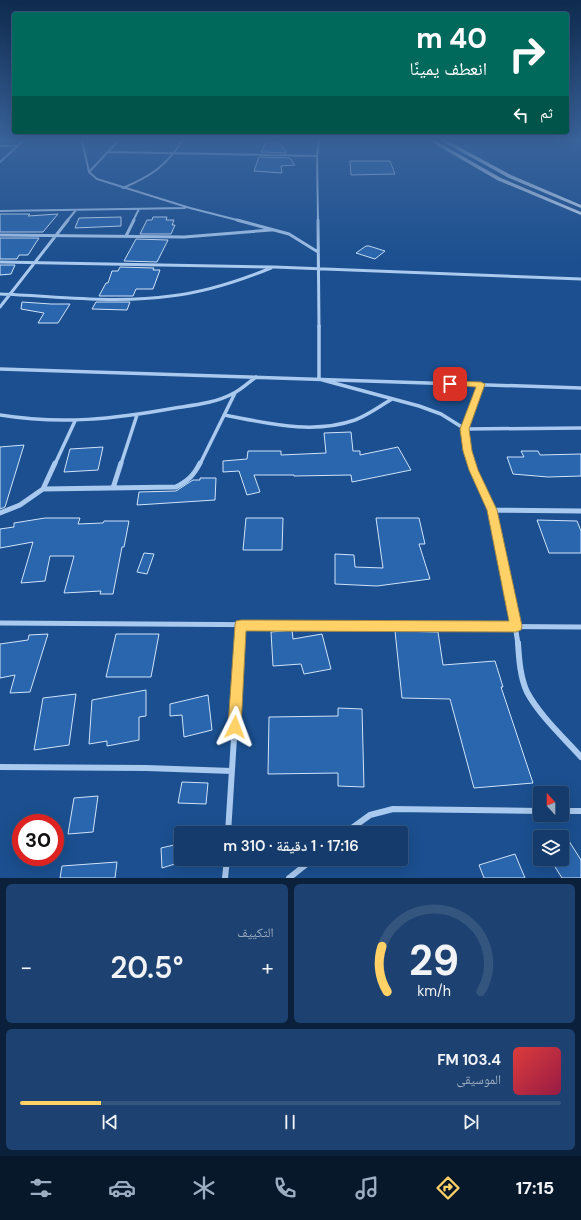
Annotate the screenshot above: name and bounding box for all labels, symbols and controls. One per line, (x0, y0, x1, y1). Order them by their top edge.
text: 40 m (416, 20, 487, 57)
icon: right (501, 28, 553, 80)
text: انعطف يمينًا (410, 57, 487, 81)
text: ثم (540, 103, 553, 123)
icon: left (510, 104, 532, 126)
pin (433, 367, 467, 401)
icon: arrive (439, 373, 461, 395)
position arrow (214, 706, 256, 748)
north arrow (533, 786, 569, 822)
map controls (533, 786, 569, 866)
speed limit sign: 30 (12, 814, 64, 866)
button: layers (533, 830, 569, 866)
text: 17:16 · 1 دقيقة · 310 m (223, 836, 359, 856)
text: التكييف (237, 924, 274, 941)
text: 29 (409, 933, 459, 987)
text: 20.5° (110, 948, 183, 987)
text: − (20, 953, 32, 982)
text: + (261, 953, 274, 982)
text: km/h (417, 981, 451, 999)
text: 103.4 FM (437, 1050, 501, 1070)
text: الموسيقى (457, 1071, 501, 1088)
icon: previous (99, 1111, 121, 1133)
icon: pause (279, 1111, 301, 1133)
icon: next (460, 1111, 482, 1133)
icon: filters (27, 1174, 55, 1202)
icon: car (108, 1174, 136, 1202)
icon: climate (190, 1174, 218, 1202)
icon: phone (271, 1174, 299, 1202)
icon: music (353, 1174, 381, 1202)
icon: directions (434, 1174, 462, 1202)
text: 17:15 (516, 1176, 554, 1200)

